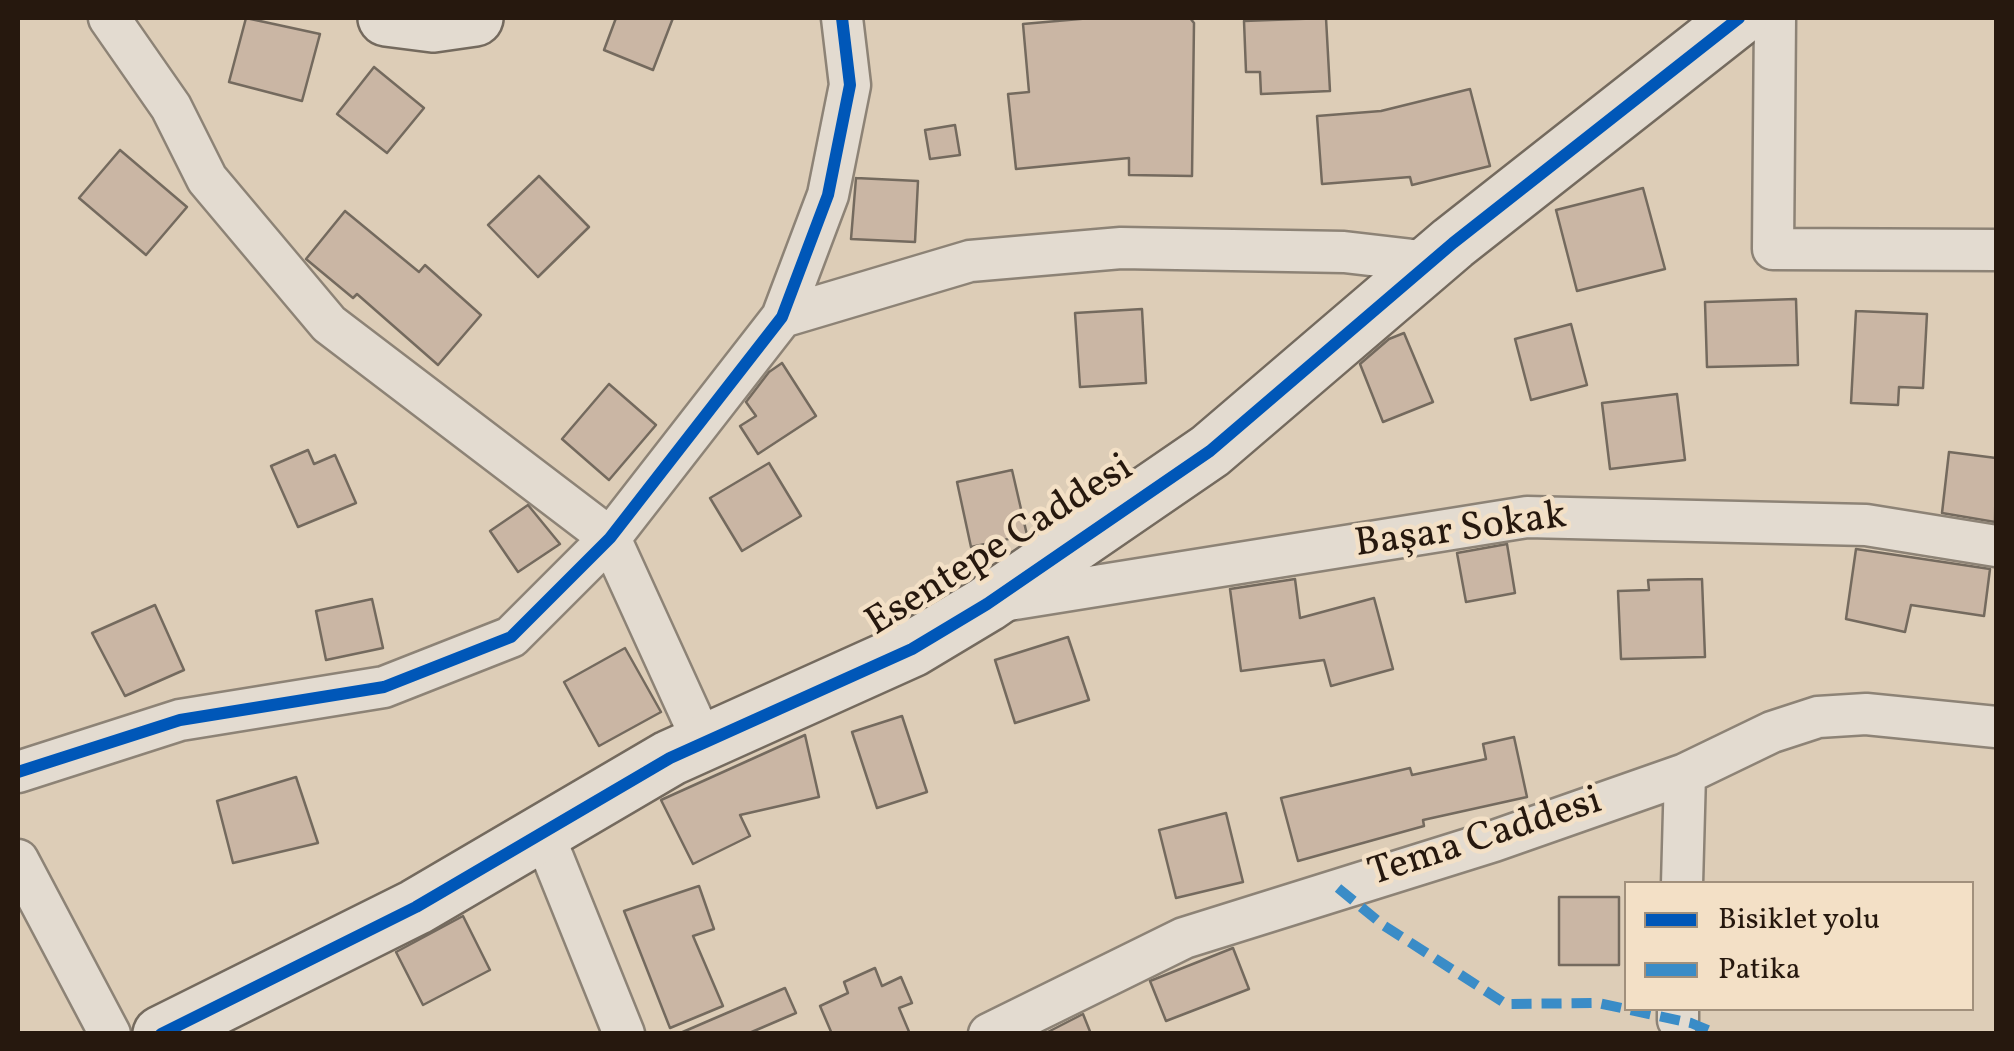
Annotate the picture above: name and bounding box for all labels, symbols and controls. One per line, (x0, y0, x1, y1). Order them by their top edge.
street label: Esentepe Caddesi (859, 447, 1143, 649)
street label: Başar Sokak (1352, 494, 1570, 572)
street label: Tema Caddesi (1363, 780, 1609, 900)
legend (1624, 881, 1974, 1011)
text: Bisiklet yolu (1718, 899, 1880, 941)
text: Patika (1718, 949, 1801, 991)

